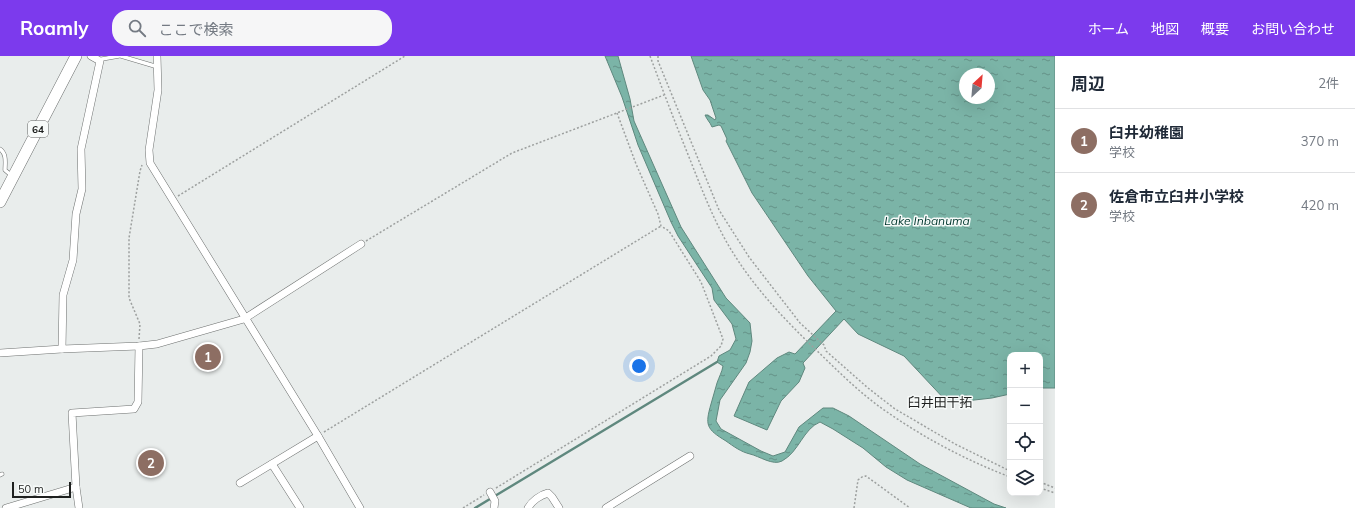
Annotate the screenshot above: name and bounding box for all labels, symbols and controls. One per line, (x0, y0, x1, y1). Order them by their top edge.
search box (112, 10, 392, 46)
text: Roamly (20, 16, 88, 40)
icon: search (126, 17, 148, 39)
text: ここで検索 (158, 20, 234, 39)
text: ホーム (1087, 20, 1129, 38)
text: 地図 (1151, 20, 1179, 38)
text: 概要 (1201, 20, 1229, 38)
text: お問い合わせ (1251, 20, 1335, 38)
north arrow (959, 68, 995, 104)
text: 周辺 (1071, 73, 1105, 94)
text: 2件 (1318, 75, 1339, 91)
road number: 64 (28, 121, 48, 137)
text: 臼井幼稚園 (1109, 123, 1184, 142)
text: 1 (1080, 133, 1088, 149)
text: 370 m (1301, 133, 1339, 149)
text: 学校 (1109, 144, 1135, 160)
text: 佐倉市立臼井小学校 (1109, 187, 1244, 206)
text: 2 (1080, 197, 1088, 213)
text: 420 m (1301, 197, 1339, 213)
text: 学校 (1109, 208, 1135, 224)
water label: Lake Inbanuma (884, 213, 970, 228)
pin: 1 (195, 342, 221, 372)
map controls (1007, 352, 1043, 496)
button: + (1007, 352, 1043, 388)
your location (629, 356, 649, 376)
button: − (1007, 388, 1043, 424)
district label: 臼井田干拓 (907, 394, 973, 410)
button: locate (1007, 424, 1043, 460)
pin: 2 (138, 448, 164, 478)
button: layers (1007, 460, 1043, 496)
scale bar (12, 480, 71, 499)
text: 50 m (18, 482, 44, 496)

